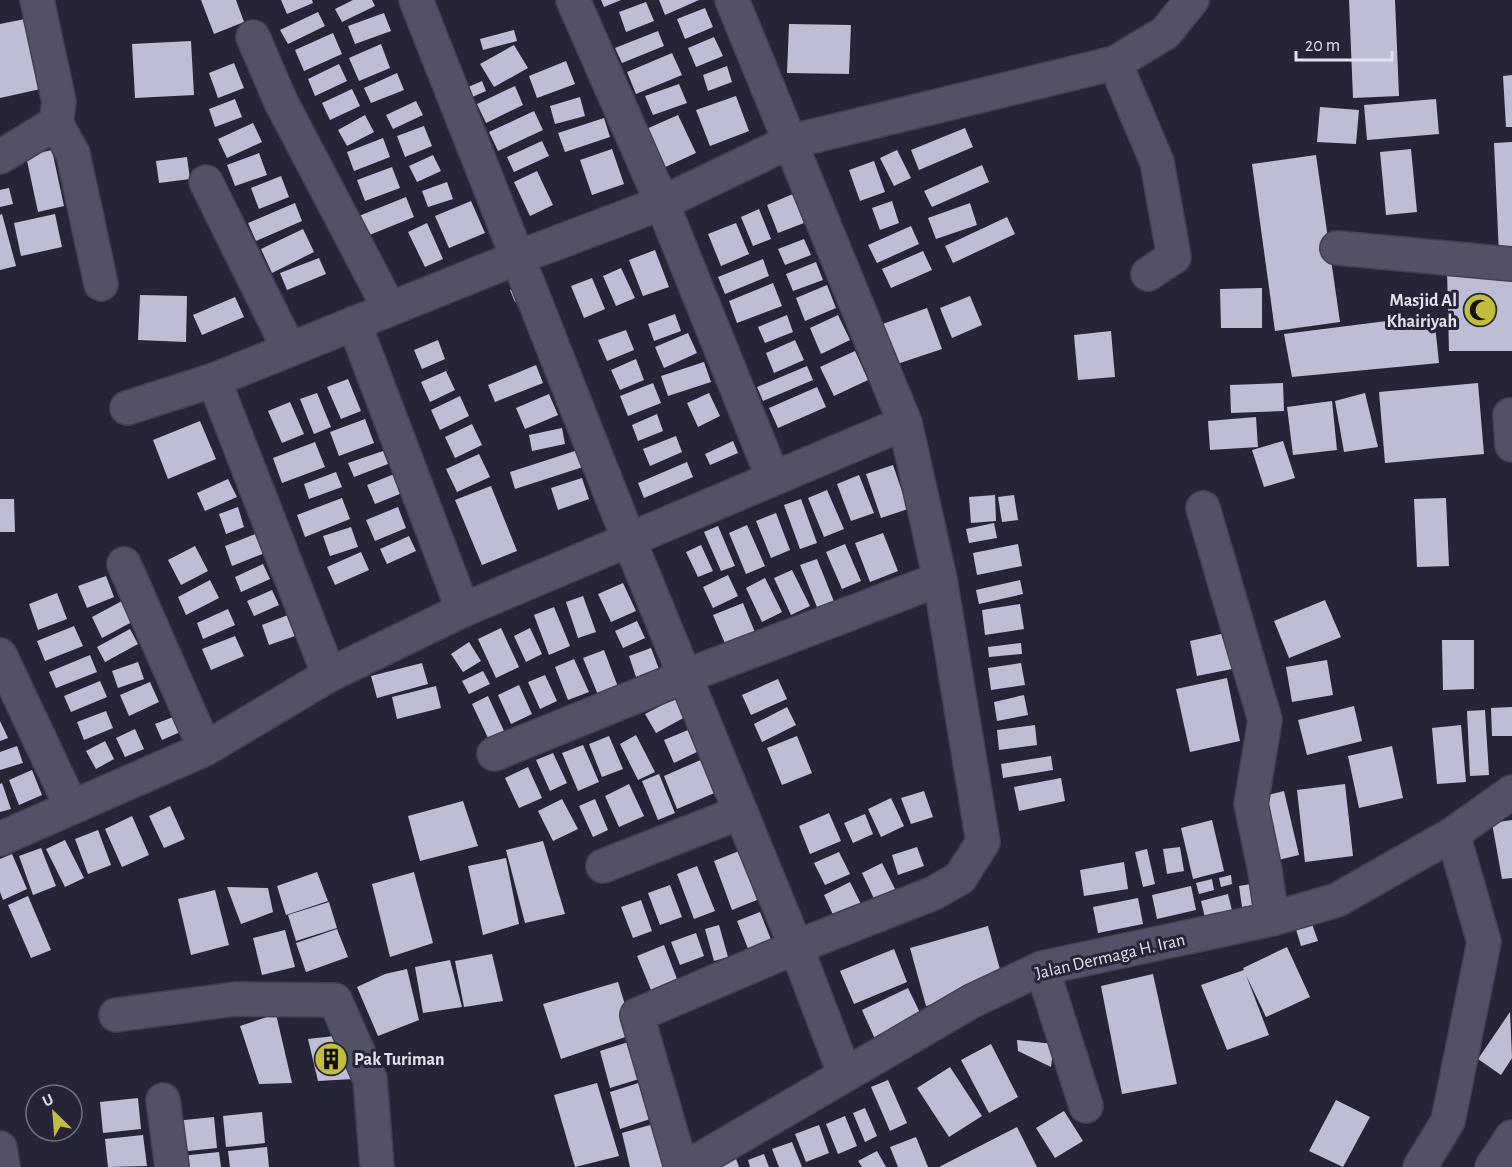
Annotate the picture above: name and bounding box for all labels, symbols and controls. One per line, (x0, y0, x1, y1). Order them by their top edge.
scale bar (1296, 24, 1392, 62)
text: 20 m (1305, 37, 1340, 55)
place label: Masjid Al Khairiyah (1387, 292, 1457, 331)
mosque icon: Masjid Al Khairiyah (1462, 292, 1498, 328)
street label: Jalan Dermaga H. Iran (1034, 931, 1187, 983)
building icon: Pak Turiman (313, 1041, 349, 1077)
place label: Pak Turiman (354, 1051, 445, 1069)
north arrow (24, 1083, 84, 1143)
text: U (40, 1091, 56, 1110)

